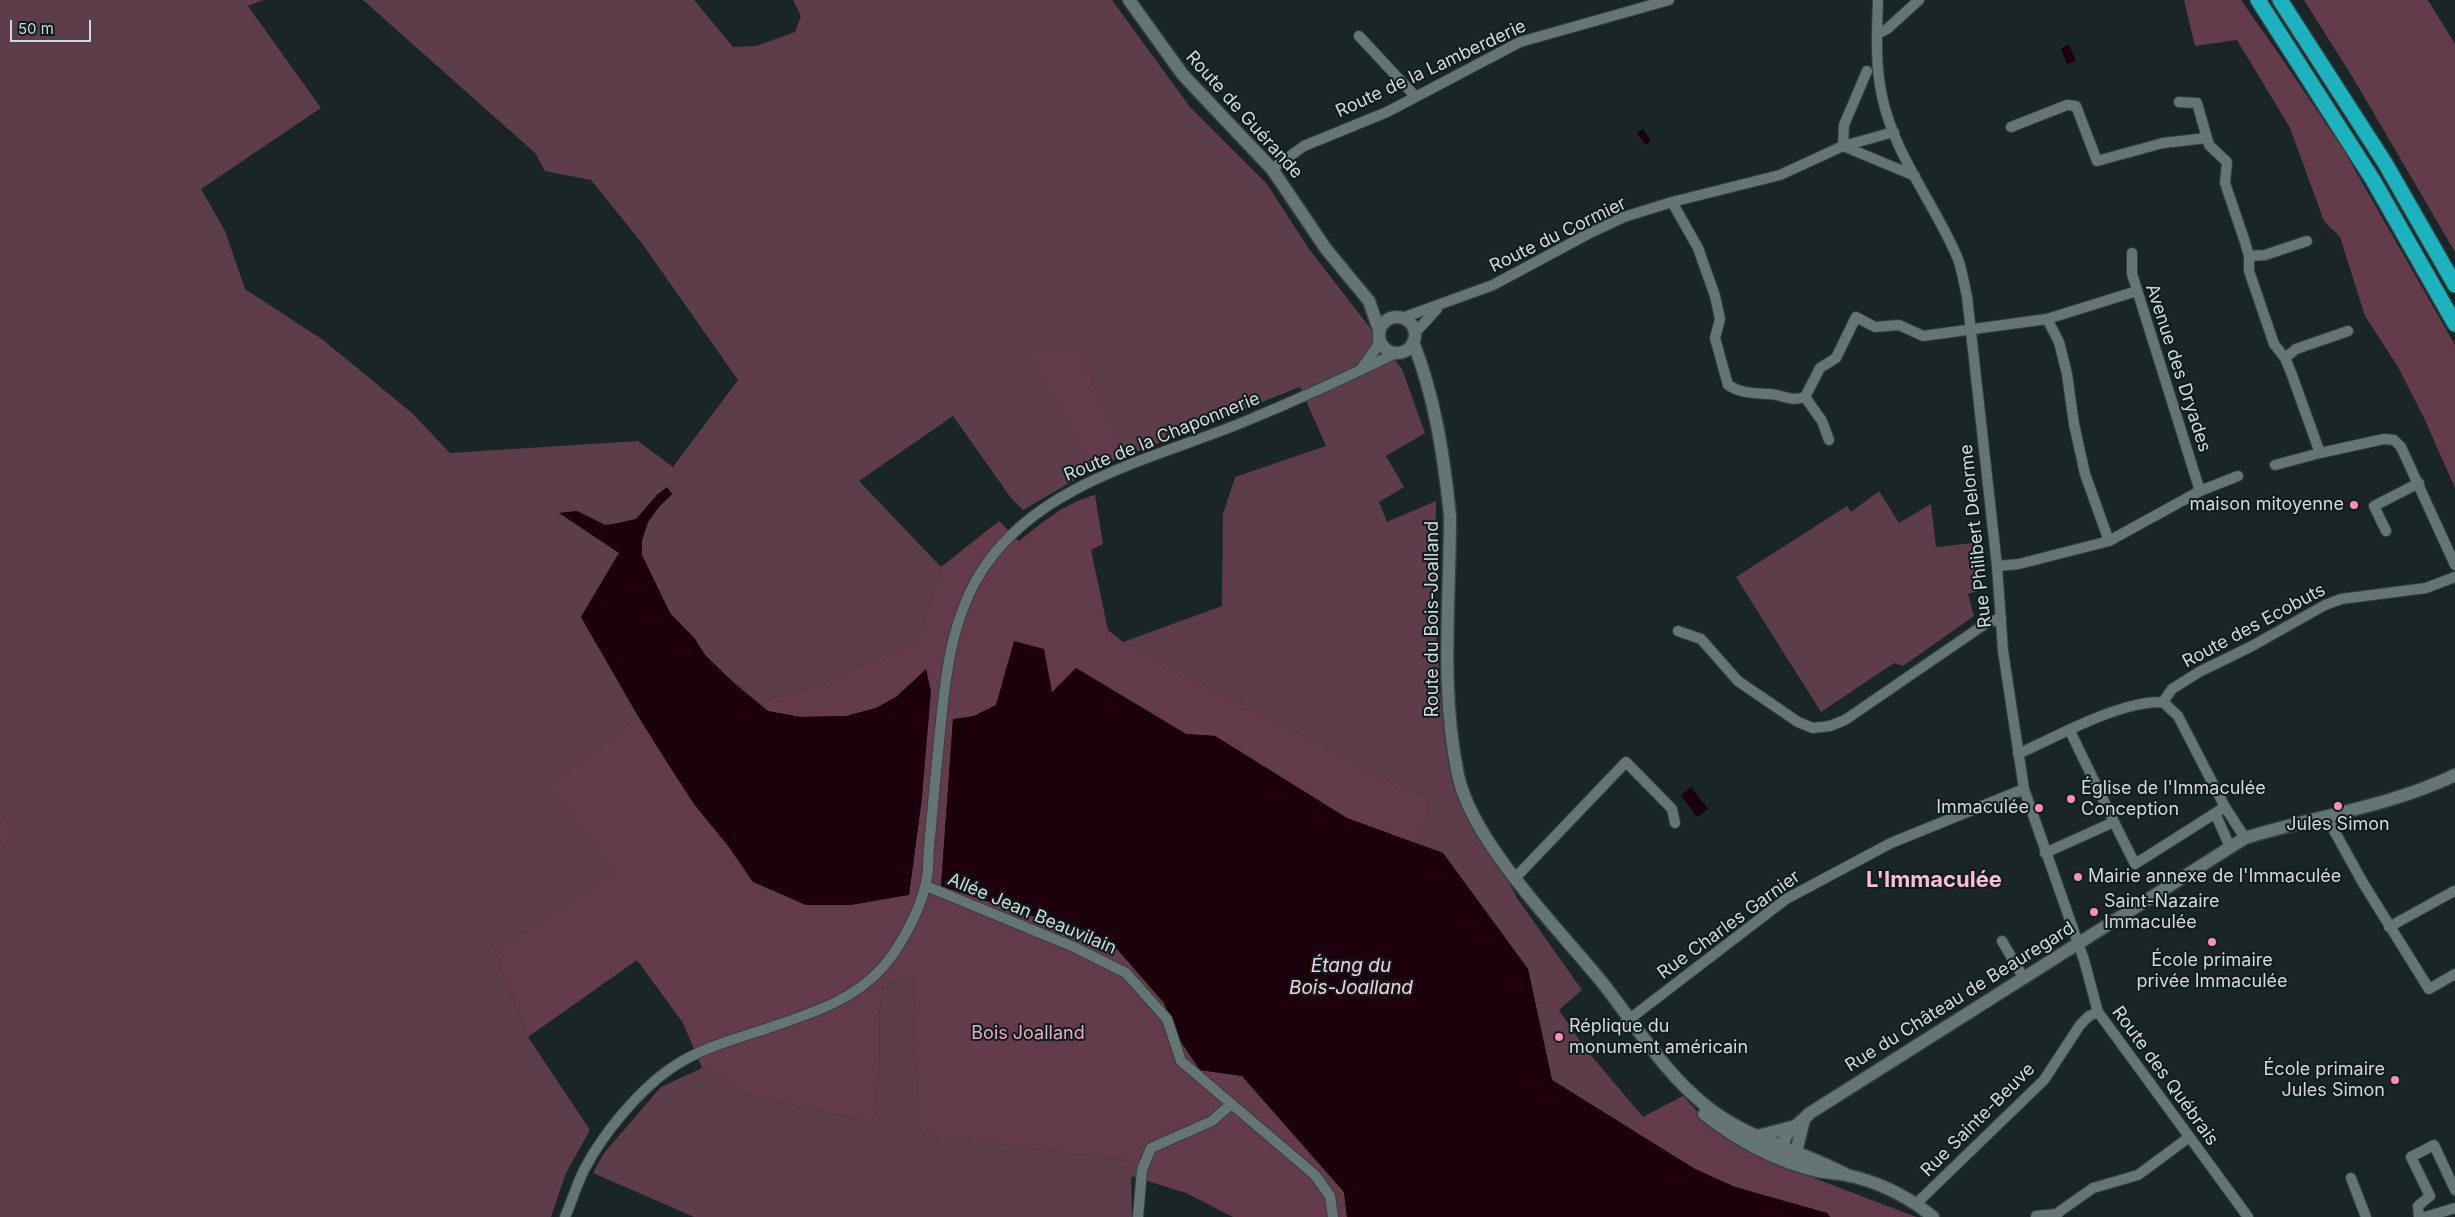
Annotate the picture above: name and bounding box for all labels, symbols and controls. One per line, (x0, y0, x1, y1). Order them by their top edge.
scale bar (12, 10, 94, 42)
street label: Route de la Lamberderie (1332, 15, 1530, 123)
text: 50 m (18, 19, 54, 38)
street label: Route de Guérande (1181, 47, 1307, 183)
street label: Route du Cormier (1486, 193, 1630, 277)
street label: Avenue des Dryades (2141, 281, 2215, 455)
street label: Route de la Chaponnerie (1061, 388, 1263, 486)
street label: Rue Philibert Delorme (1956, 443, 1996, 629)
place label: maison mitoyenne (2189, 494, 2344, 516)
marker: maison mitoyenne (2348, 499, 2360, 511)
street label: Route du Bois-Joalland (1422, 521, 1444, 717)
street label: Route des Ecobuts (2179, 579, 2329, 673)
place label: Église de l'Immaculée Conception (2081, 778, 2266, 821)
marker: Église de l'Immaculée Conception (2065, 793, 2077, 805)
place label: Immaculée (1936, 797, 2029, 819)
marker: Jules Simon (2332, 800, 2344, 812)
marker: Immaculée (2033, 802, 2045, 814)
place label: Jules Simon (2286, 814, 2390, 836)
street label: Rue Charles Garnier (1653, 866, 1805, 984)
place label: Mairie annexe de l'Immaculée (2088, 866, 2341, 888)
district label: L'Immaculée (1866, 867, 2002, 893)
street label: Allée Jean Beauvilain (944, 869, 1120, 959)
marker: Mairie annexe de l'Immaculée (2072, 871, 2084, 883)
place label: Saint-Nazaire Immaculée (2104, 891, 2220, 934)
marker: Saint-Nazaire Immaculée (2088, 906, 2100, 918)
street label: Rue du Château de Beauregard (1841, 917, 2079, 1077)
marker: École primaire privée Immaculée (2206, 936, 2218, 948)
place label: École primaire privée Immaculée (2136, 950, 2288, 992)
water label: Étang du Bois-Joalland (1289, 955, 1413, 999)
street label: Route des Québrais (2107, 1002, 2223, 1150)
place label: Réplique du monument américain (1569, 1016, 1748, 1058)
park label: Bois Joalland (971, 1023, 1085, 1045)
marker: Réplique du monument américain (1553, 1031, 1565, 1043)
street label: Rue Sainte-Beuve (1917, 1059, 2039, 1181)
place label: École primaire Jules Simon (2264, 1059, 2385, 1102)
marker: École primaire Jules Simon (2389, 1074, 2401, 1086)

